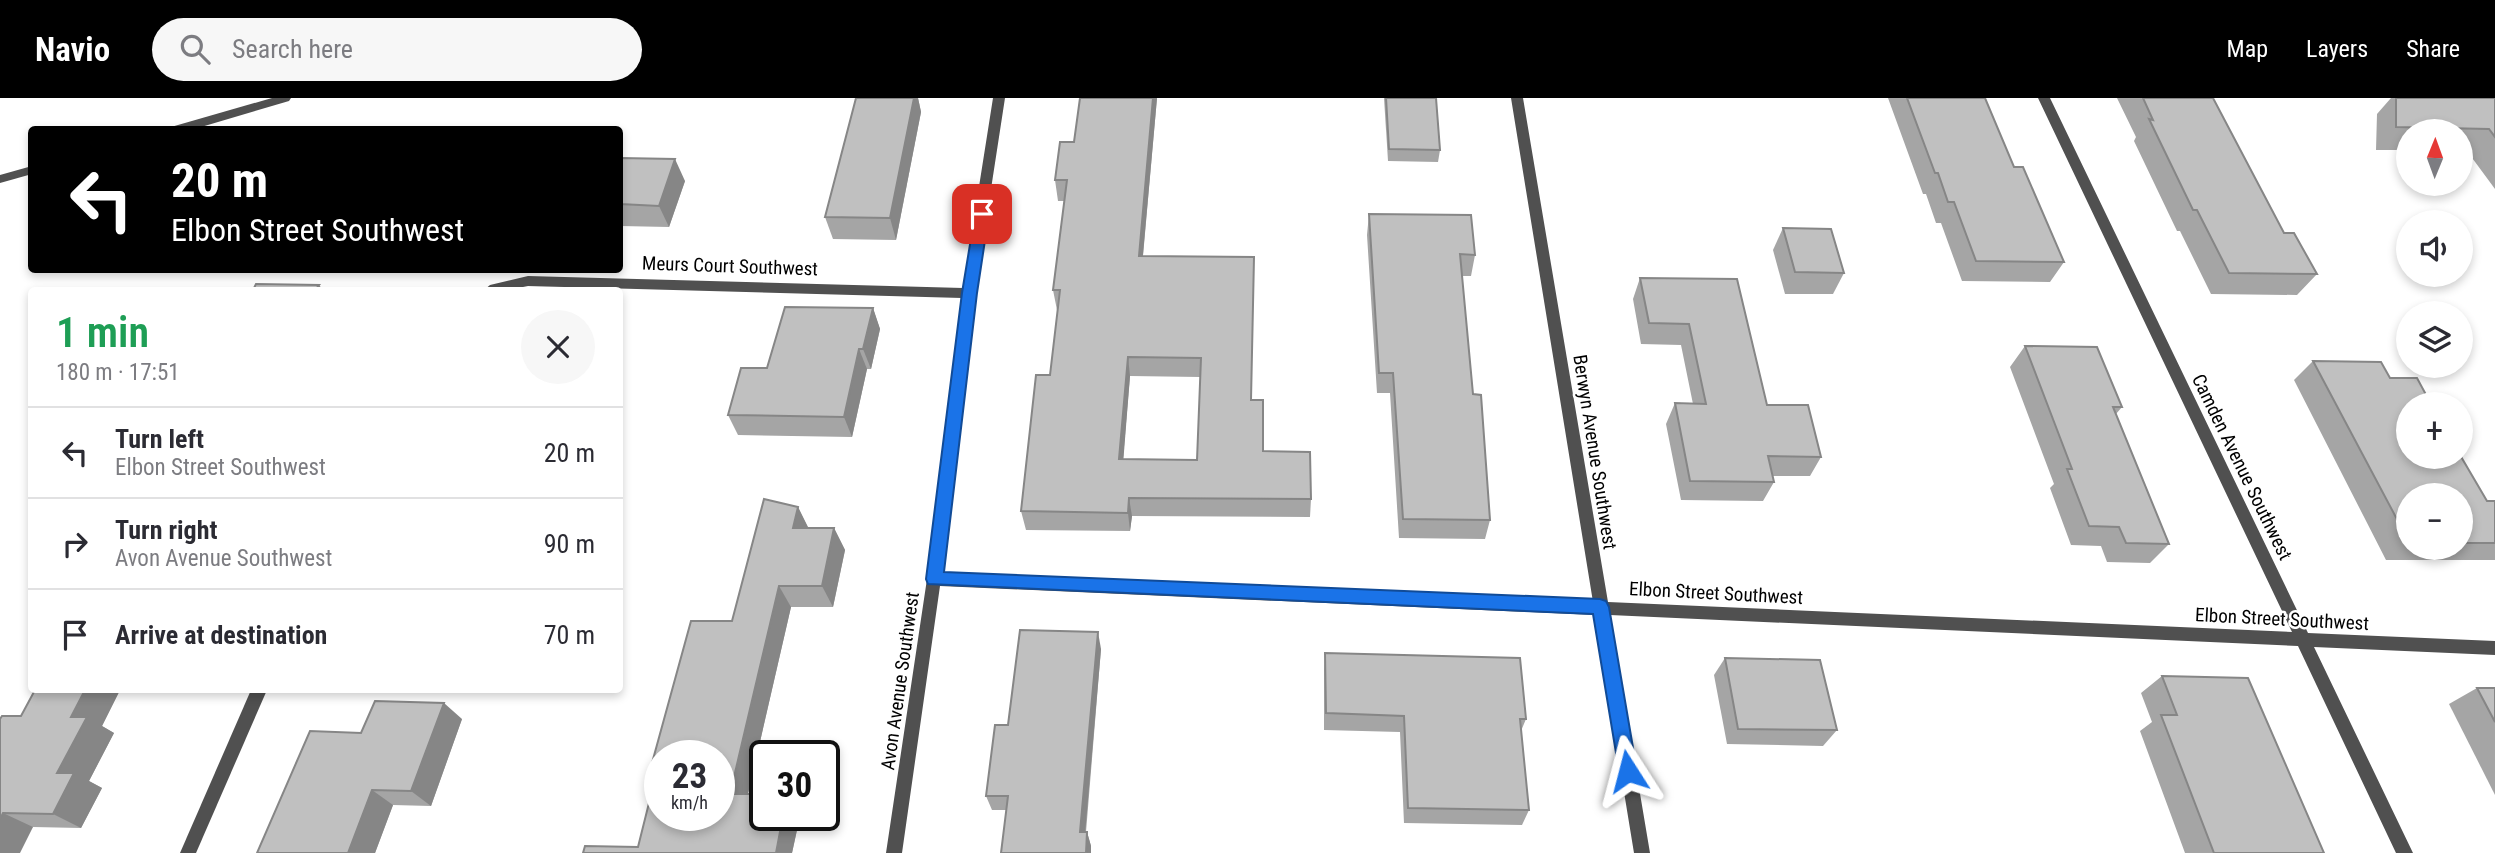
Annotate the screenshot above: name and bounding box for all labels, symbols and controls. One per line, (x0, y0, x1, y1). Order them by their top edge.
search box (152, 18, 642, 81)
text: Navio (35, 30, 110, 69)
icon: search (176, 30, 214, 68)
text: Search here (232, 34, 353, 64)
text: Map (2227, 35, 2268, 63)
text: Layers (2306, 35, 2368, 63)
text: Share (2406, 35, 2460, 63)
north arrow (2396, 119, 2473, 196)
map controls (2396, 119, 2473, 560)
text: 20 m (171, 152, 268, 209)
icon: left (56, 154, 147, 245)
pin (952, 184, 1012, 244)
icon: arrive (963, 195, 1001, 233)
button: sound (2396, 210, 2473, 287)
text: Elbon Street Southwest (171, 211, 464, 249)
street label: Meurs Court Southwest (642, 251, 818, 281)
button: layers (2396, 301, 2473, 378)
text: 1 min (56, 308, 149, 357)
button: close (521, 310, 595, 384)
street label: Berwyn Avenue Southwest (1568, 353, 1622, 551)
text: 180 m · 17:51 (56, 359, 180, 386)
street label: Camden Avenue Southwest (2187, 370, 2297, 564)
button: + (2396, 392, 2473, 469)
text: Turn left (115, 424, 204, 454)
icon: left (56, 434, 94, 472)
text: 20 m (544, 438, 595, 468)
text: Elbon Street Southwest (115, 454, 326, 481)
button: − (2396, 483, 2473, 560)
text: Turn right (115, 515, 217, 545)
icon: right (56, 525, 94, 563)
text: 90 m (544, 529, 595, 559)
text: Avon Avenue Southwest (115, 545, 332, 572)
street label: Elbon Street Southwest (1628, 577, 1804, 609)
street label: Avon Avenue Southwest (876, 590, 924, 772)
street label: Elbon Street Southwest (2194, 603, 2370, 635)
icon: arrive (56, 616, 94, 654)
text: Arrive at destination (115, 620, 327, 650)
text: 70 m (544, 620, 595, 650)
position arrow (1591, 734, 1665, 808)
speed limit sign: 30 (749, 740, 840, 831)
text: 23 (672, 756, 707, 797)
text: km/h (671, 792, 708, 813)

